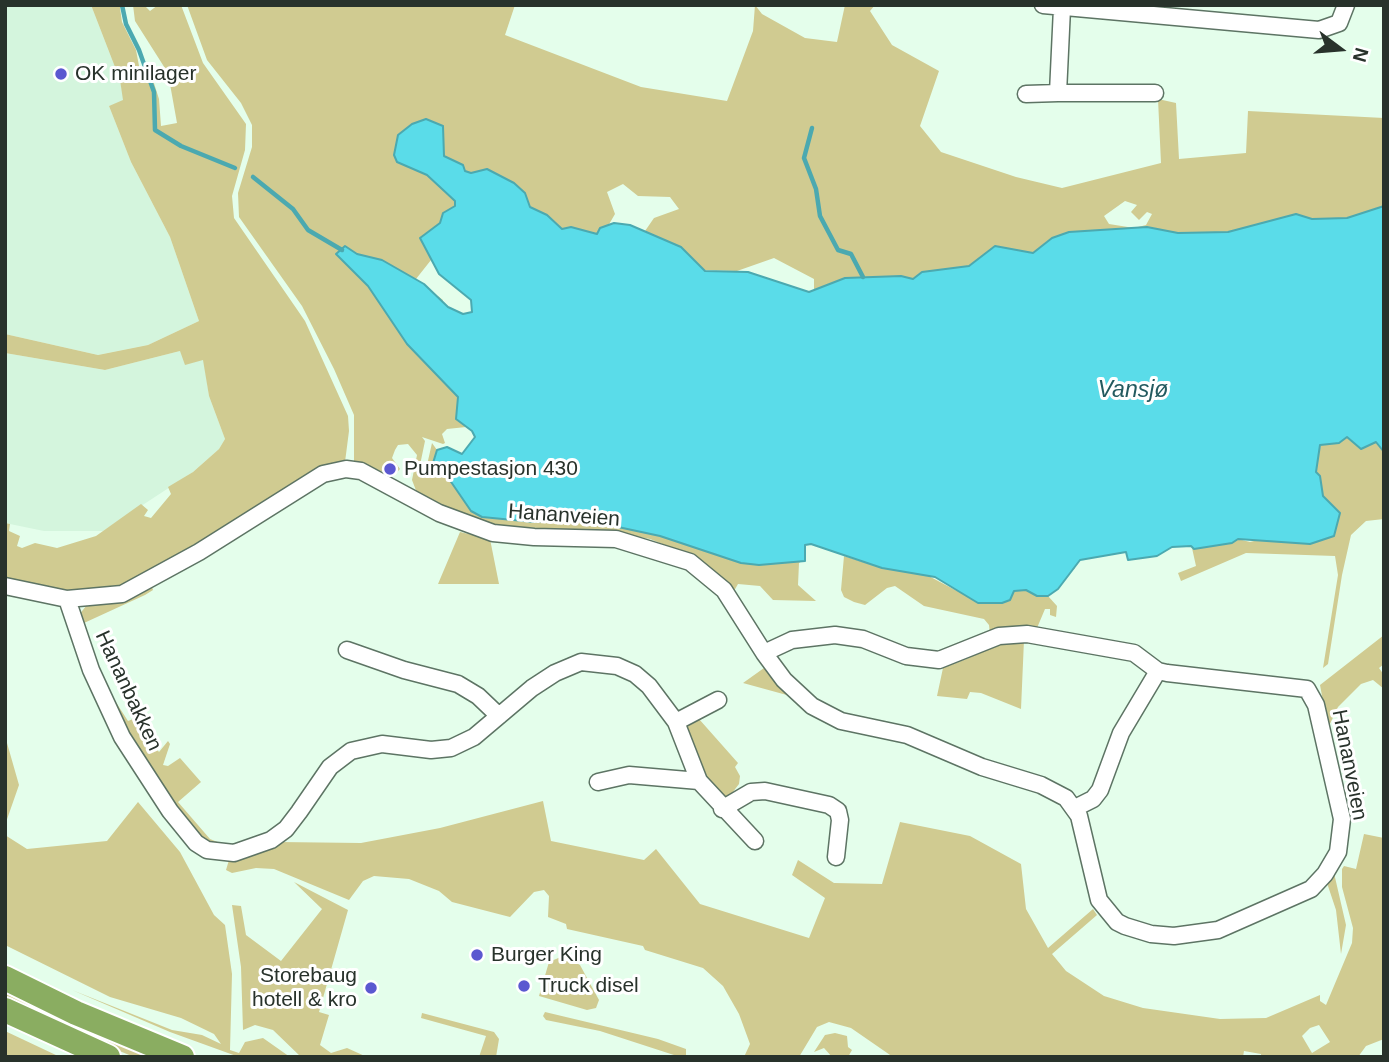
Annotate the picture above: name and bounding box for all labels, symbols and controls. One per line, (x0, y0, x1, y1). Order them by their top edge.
north arrow (1305, 14, 1375, 84)
text: N (1349, 45, 1373, 64)
place label: OK minilager (75, 61, 196, 87)
marker: OK minilager (53, 66, 69, 82)
water label: Vansjø (1098, 377, 1168, 405)
place label: Pumpestasjon 430 (404, 456, 578, 482)
marker: Pumpestasjon 430 (382, 461, 398, 477)
street label: Hananveien (507, 500, 621, 532)
street label: Hananbakken (89, 627, 167, 755)
street label: Hananveien (1326, 708, 1372, 822)
place label: Burger King (491, 942, 602, 968)
marker: Burger King (469, 947, 485, 963)
place label: Storebaug hotell & kro (252, 963, 357, 1013)
place label: Truck disel (538, 973, 639, 999)
marker: Truck disel (516, 978, 532, 994)
marker: Storebaug hotell & kro (363, 980, 379, 996)

